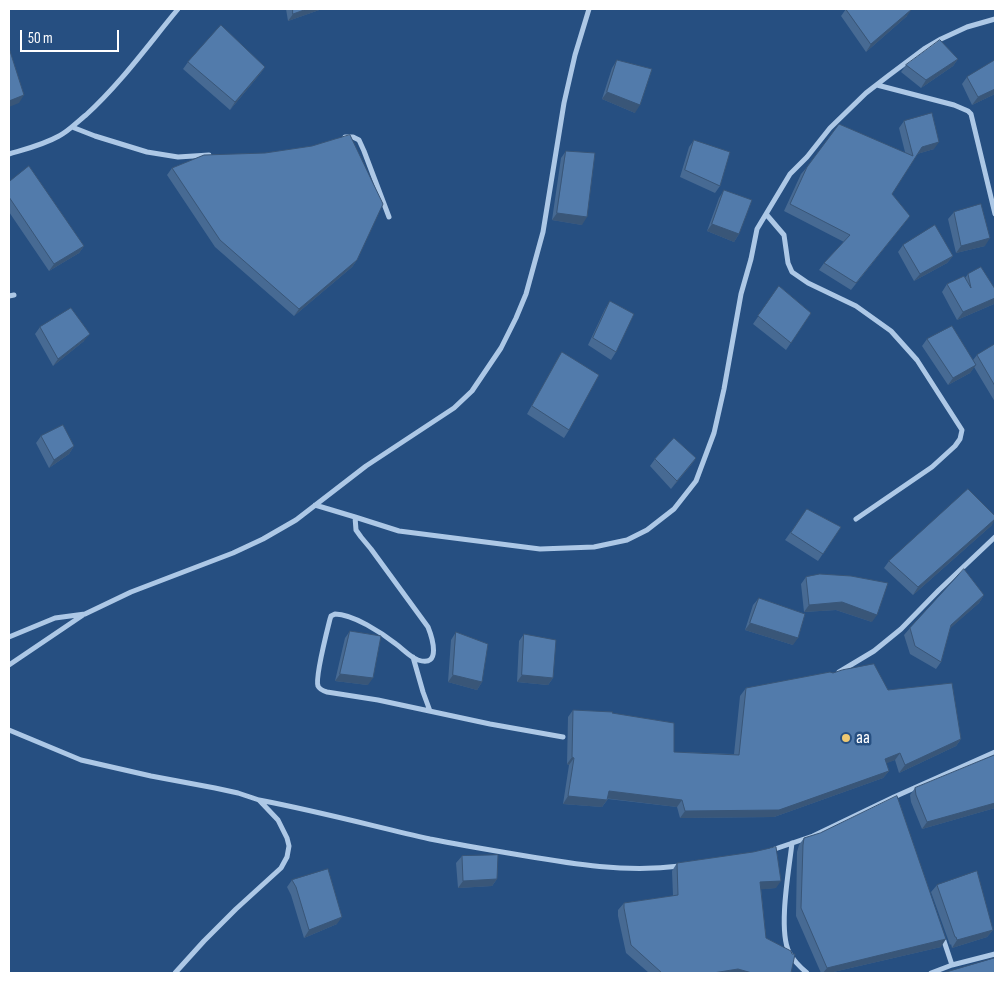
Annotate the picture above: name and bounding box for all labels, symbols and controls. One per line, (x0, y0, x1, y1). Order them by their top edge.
scale bar (22, 20, 121, 52)
text: 50 m (28, 29, 53, 48)
place label: aa (856, 727, 870, 749)
marker: aa (840, 732, 852, 744)

